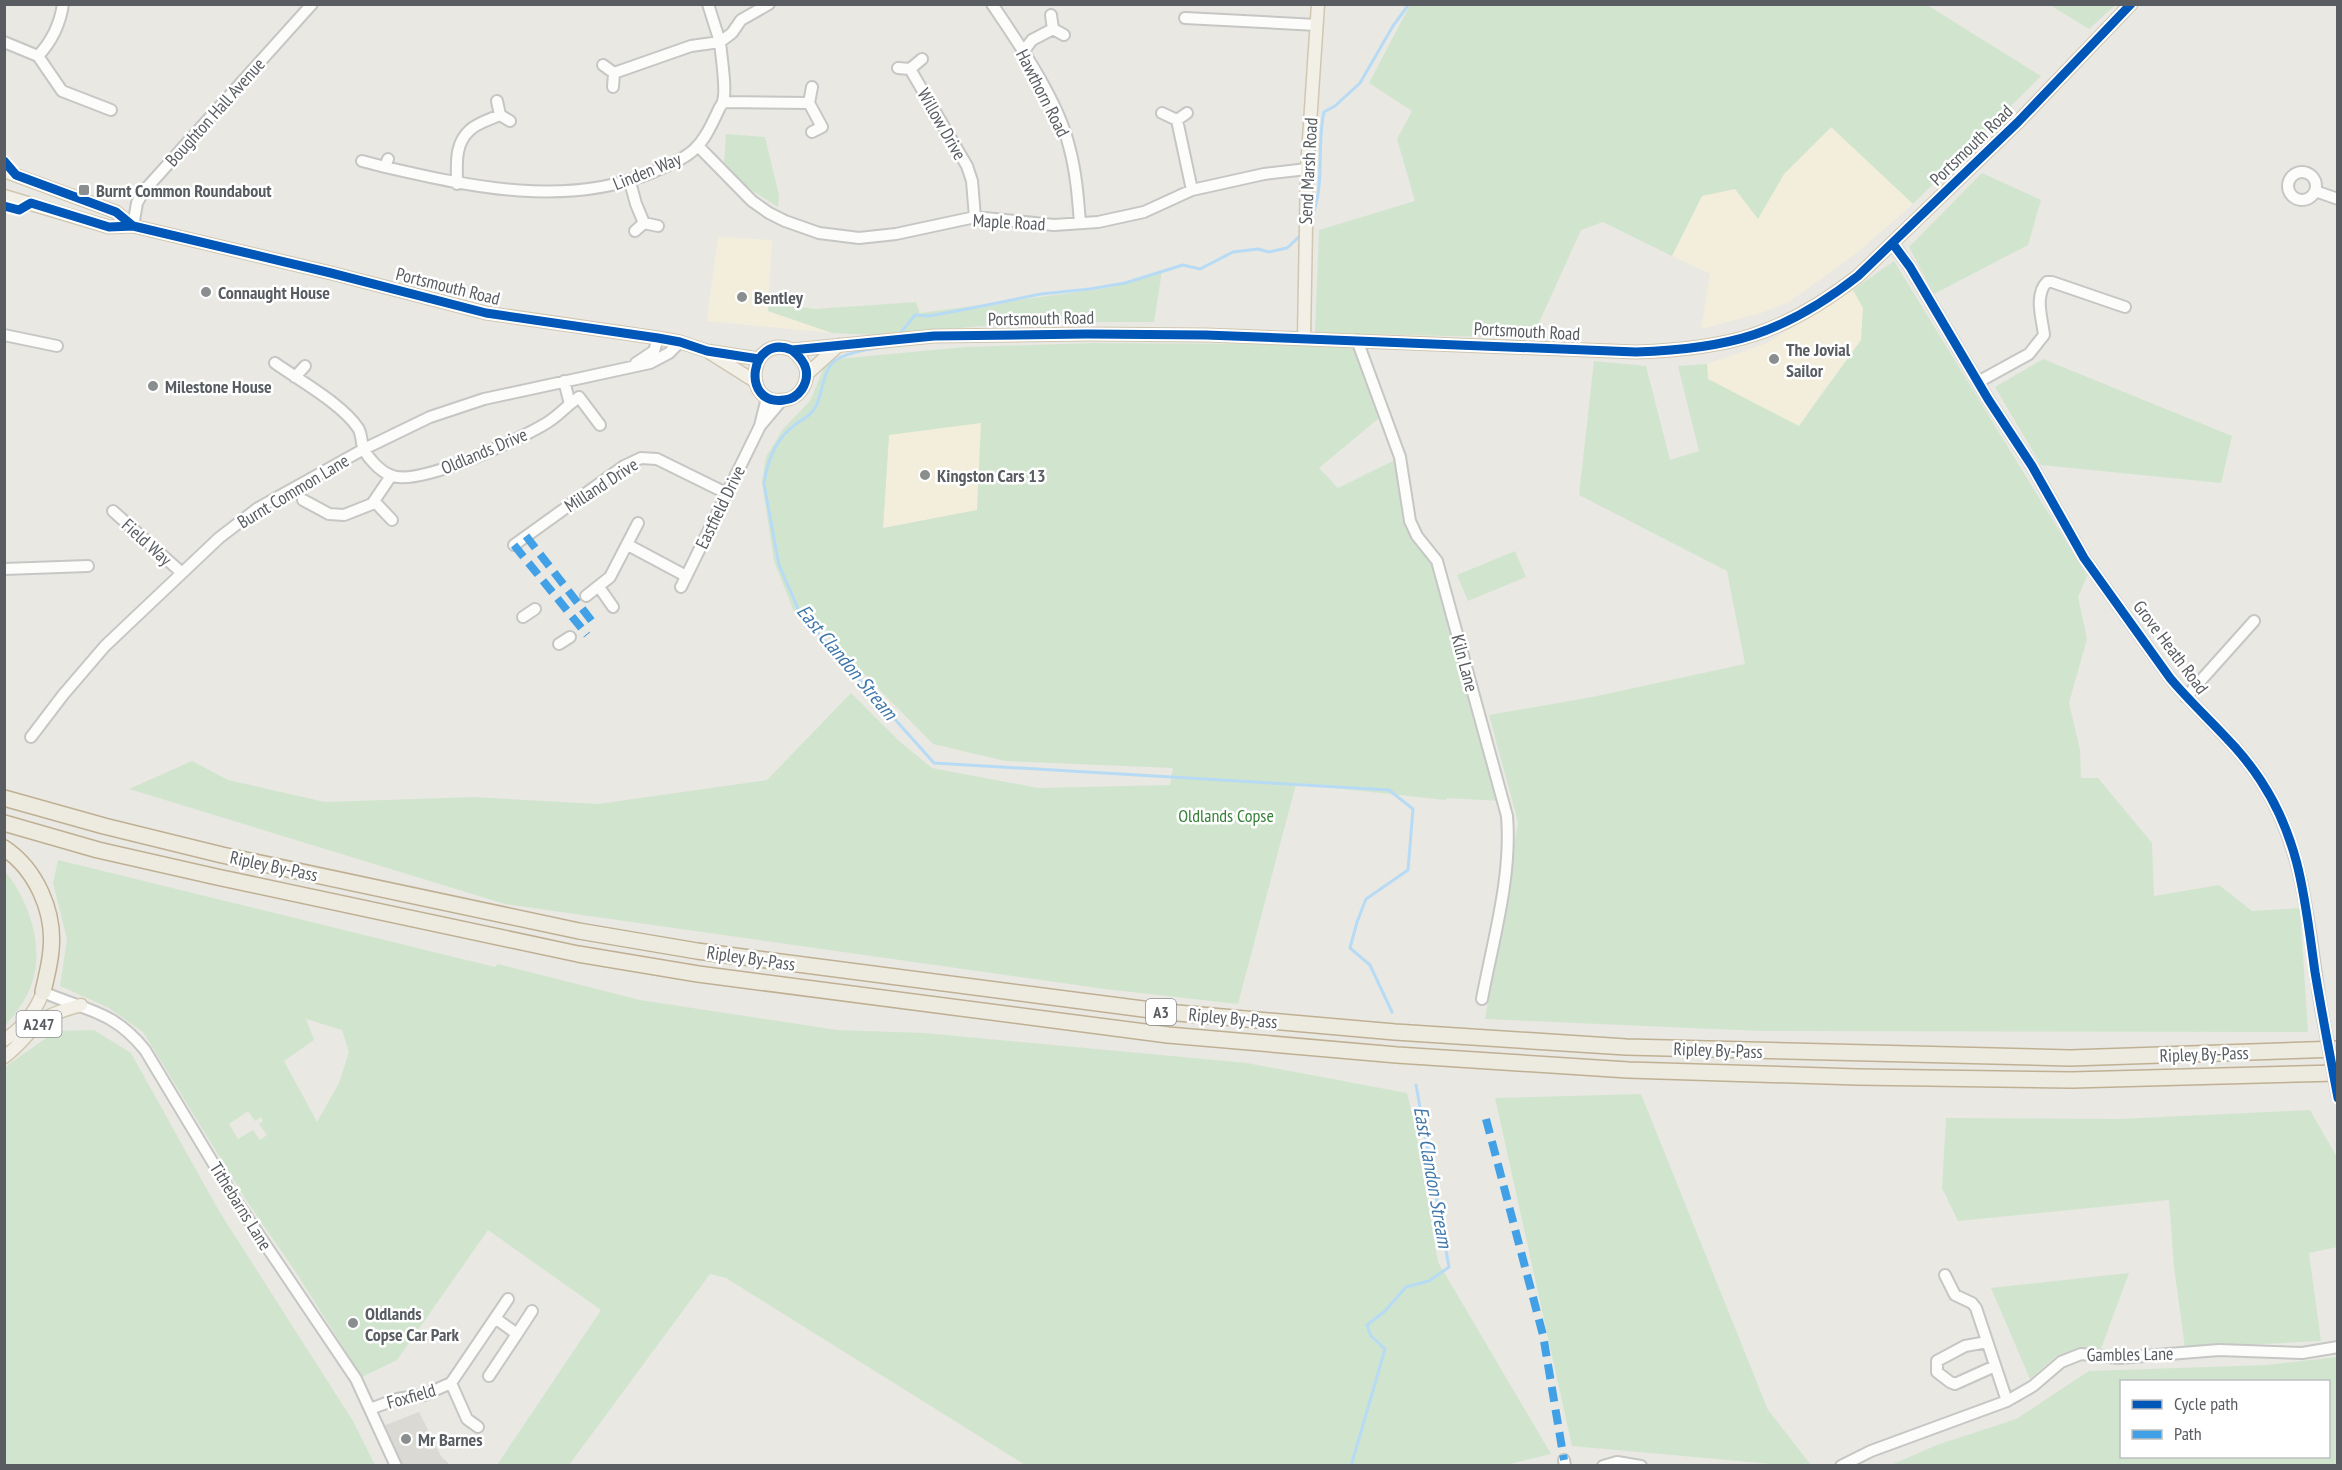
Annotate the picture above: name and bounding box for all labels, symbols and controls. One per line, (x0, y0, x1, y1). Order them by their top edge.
street label: Hawthorn Road (1011, 45, 1075, 141)
street label: Boughton Hall Avenue (160, 53, 270, 171)
street label: Willow Drive (912, 84, 972, 164)
street label: Portsmouth Road (1925, 100, 2017, 190)
street label: Send Marsh Road (1294, 117, 1322, 225)
street label: Linden Way (610, 147, 685, 195)
place label: Burnt Common Roundabout (96, 179, 272, 202)
marker: Burnt Common Roundabout (77, 183, 91, 197)
street label: Maple Road (972, 209, 1046, 235)
street label: Portsmouth Road (394, 262, 502, 310)
place label: Connaught House (218, 281, 330, 304)
marker: Connaught House (199, 285, 213, 299)
place label: Bentley (754, 286, 804, 309)
marker: Bentley (735, 290, 749, 304)
street label: Portsmouth Road (988, 306, 1094, 330)
street label: Portsmouth Road (1473, 317, 1581, 345)
place label: The Jovial Sailor (1786, 338, 1851, 382)
marker: The Jovial Sailor (1767, 352, 1781, 366)
place label: Milestone House (165, 375, 272, 398)
marker: Milestone House (146, 379, 160, 393)
street label: Oldlands Drive (437, 423, 531, 479)
street label: Burnt Common Lane (233, 449, 353, 533)
street label: Milland Drive (560, 453, 642, 517)
street label: Eastfield Drive (690, 462, 750, 552)
place label: Kingston Cars 13 (937, 464, 1046, 487)
marker: Kingston Cars 13 (918, 468, 932, 482)
street label: Field Way (117, 513, 177, 571)
street label: Grove Heath Road (2128, 596, 2214, 698)
water label: East Clandon Stream (791, 599, 903, 726)
street label: Kiln Lane (1446, 632, 1484, 694)
park label: Oldlands Copse (1178, 804, 1274, 827)
street label: Ripley By-Pass (228, 845, 320, 887)
street label: Ripley By-Pass (705, 940, 797, 976)
road number: A3 (1146, 999, 1176, 1025)
street label: Ripley By-Pass (1188, 1003, 1278, 1033)
road number: A247 (16, 1011, 62, 1037)
street label: Ripley By-Pass (1673, 1037, 1763, 1063)
street label: Ripley By-Pass (2159, 1041, 2249, 1067)
water label: East Clandon Stream (1408, 1104, 1458, 1251)
street label: Tithebarns Lane (205, 1158, 277, 1254)
place label: Oldlands Copse Car Park (365, 1302, 460, 1346)
marker: Oldlands Copse Car Park (346, 1316, 360, 1330)
street label: Gambles Lane (2086, 1342, 2174, 1366)
street label: Foxfield (384, 1378, 438, 1414)
legend (2120, 1380, 2330, 1458)
text: Cycle path (2174, 1392, 2238, 1415)
text: Path (2174, 1422, 2202, 1445)
place label: Mr Barnes (418, 1428, 483, 1451)
marker: Mr Barnes (399, 1432, 413, 1446)

